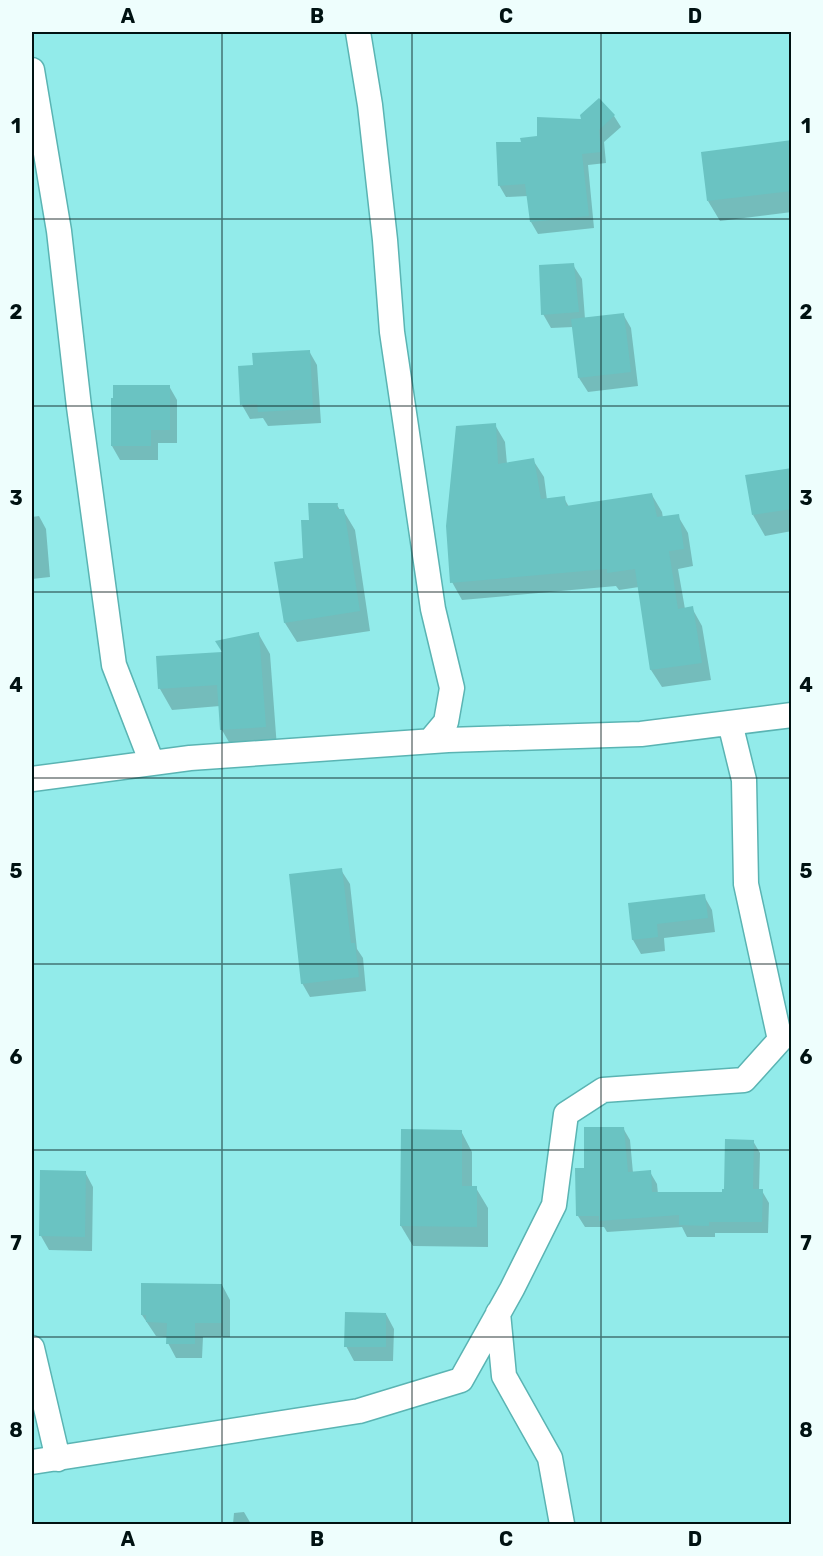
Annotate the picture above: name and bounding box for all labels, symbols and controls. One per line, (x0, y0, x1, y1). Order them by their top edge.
text: A (121, 4, 136, 28)
text: B (310, 4, 324, 28)
text: C (499, 4, 513, 28)
text: D (688, 4, 702, 28)
text: 1 (11, 114, 21, 138)
text: 1 (801, 114, 811, 138)
text: 2 (10, 300, 23, 324)
text: 2 (800, 300, 813, 324)
text: 3 (9, 486, 23, 510)
text: 3 (799, 486, 813, 510)
text: 4 (9, 673, 23, 697)
text: 4 (799, 673, 813, 697)
text: 5 (10, 859, 23, 883)
text: 5 (800, 859, 813, 883)
text: 6 (9, 1045, 23, 1069)
text: 6 (799, 1045, 813, 1069)
text: 7 (10, 1231, 22, 1255)
text: 7 (800, 1231, 812, 1255)
text: 8 (9, 1418, 23, 1442)
text: 8 (799, 1418, 813, 1442)
text: A (121, 1527, 136, 1551)
text: B (310, 1527, 324, 1551)
text: C (499, 1527, 513, 1551)
text: D (688, 1527, 702, 1551)

